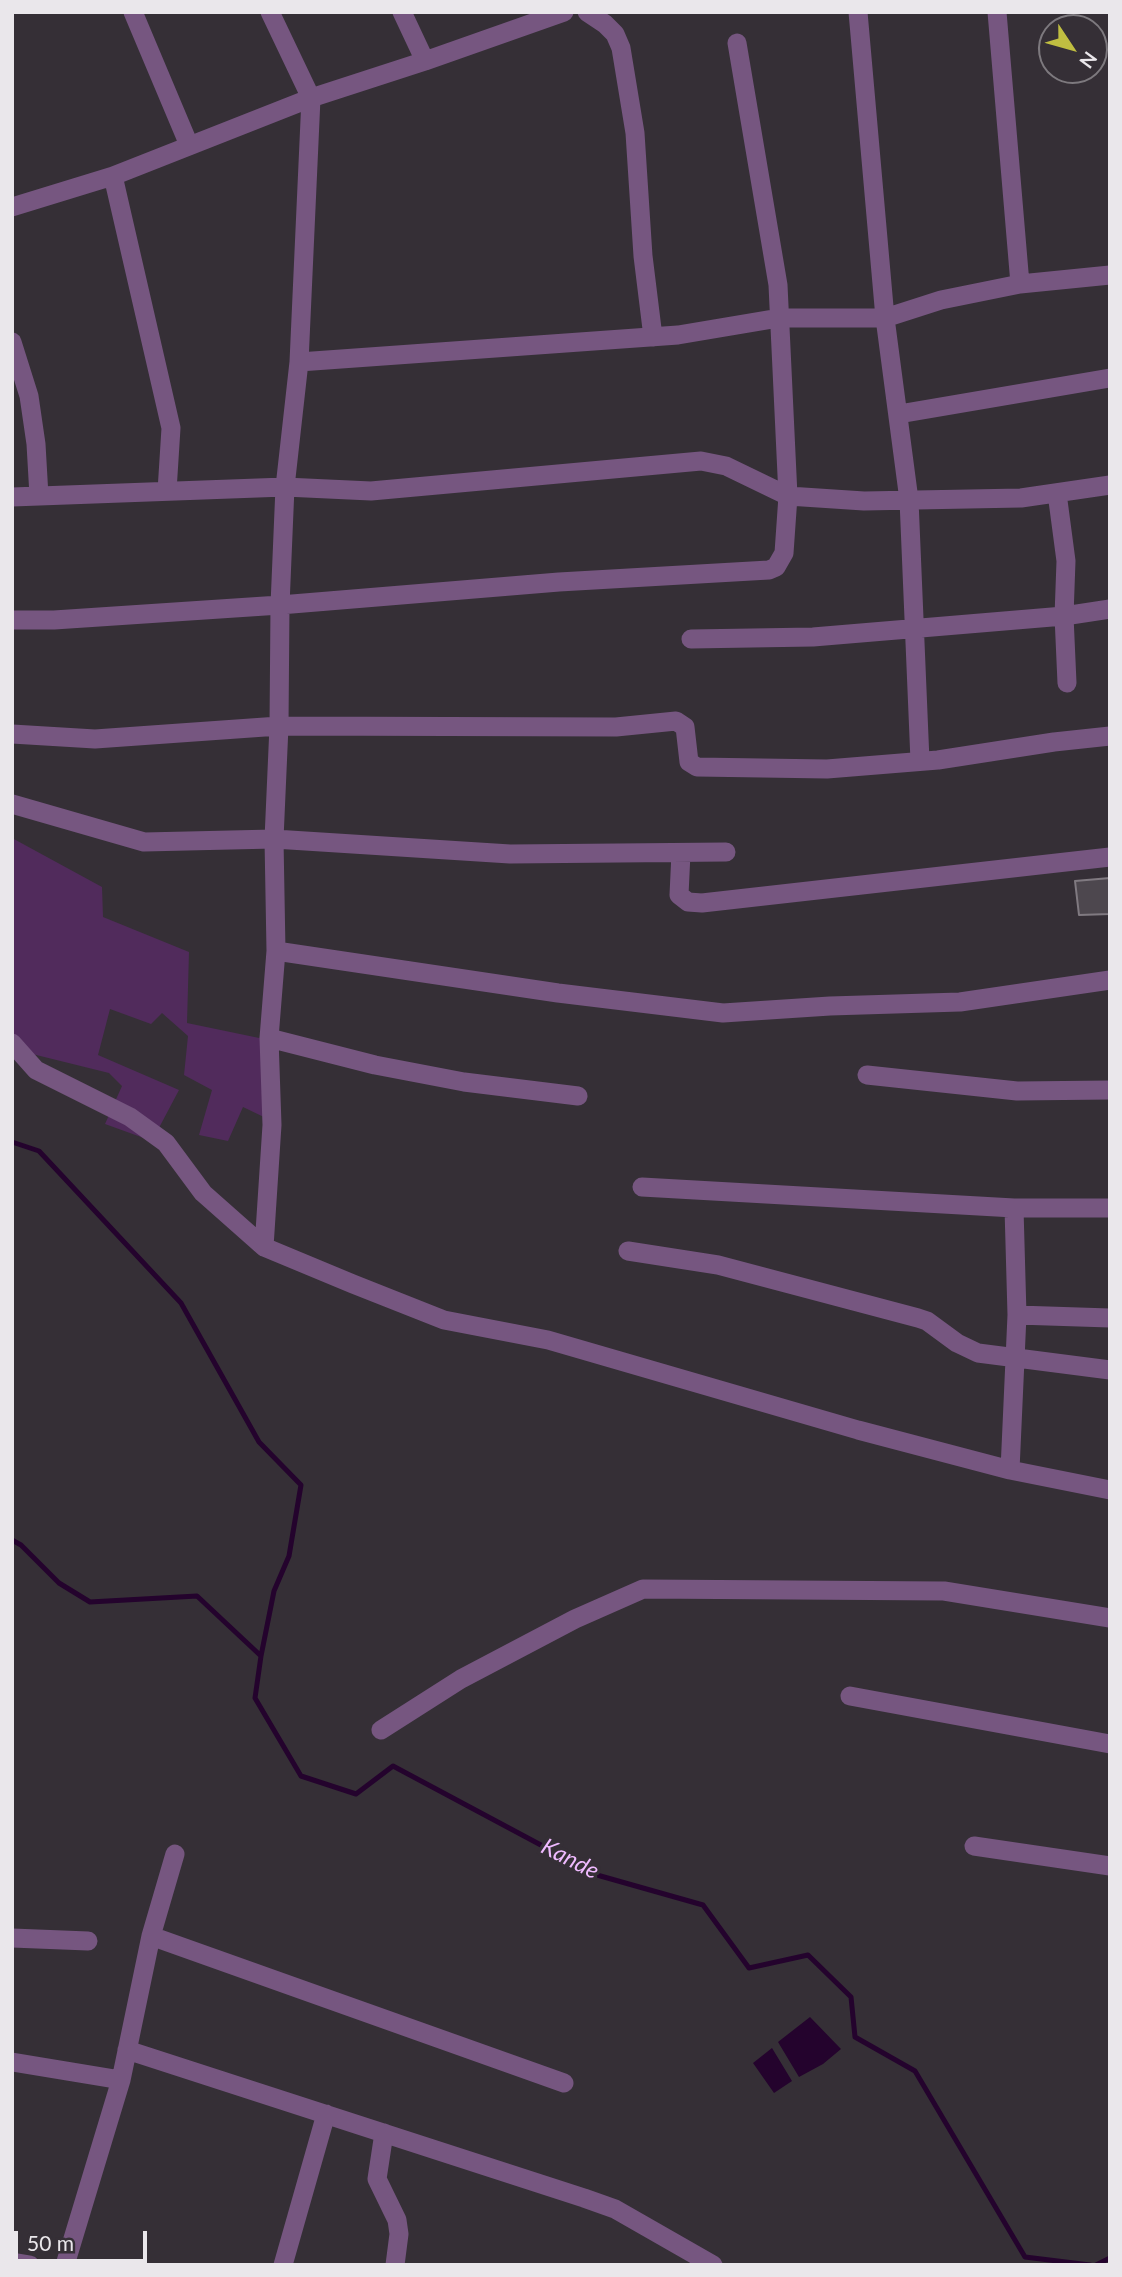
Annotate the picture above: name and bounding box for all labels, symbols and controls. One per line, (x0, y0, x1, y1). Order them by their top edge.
north arrow (1038, 14, 1108, 84)
text: N (1075, 48, 1102, 73)
water label: Kande (537, 1833, 603, 1885)
scale bar (18, 2218, 150, 2262)
text: 50 m (27, 2230, 74, 2255)

